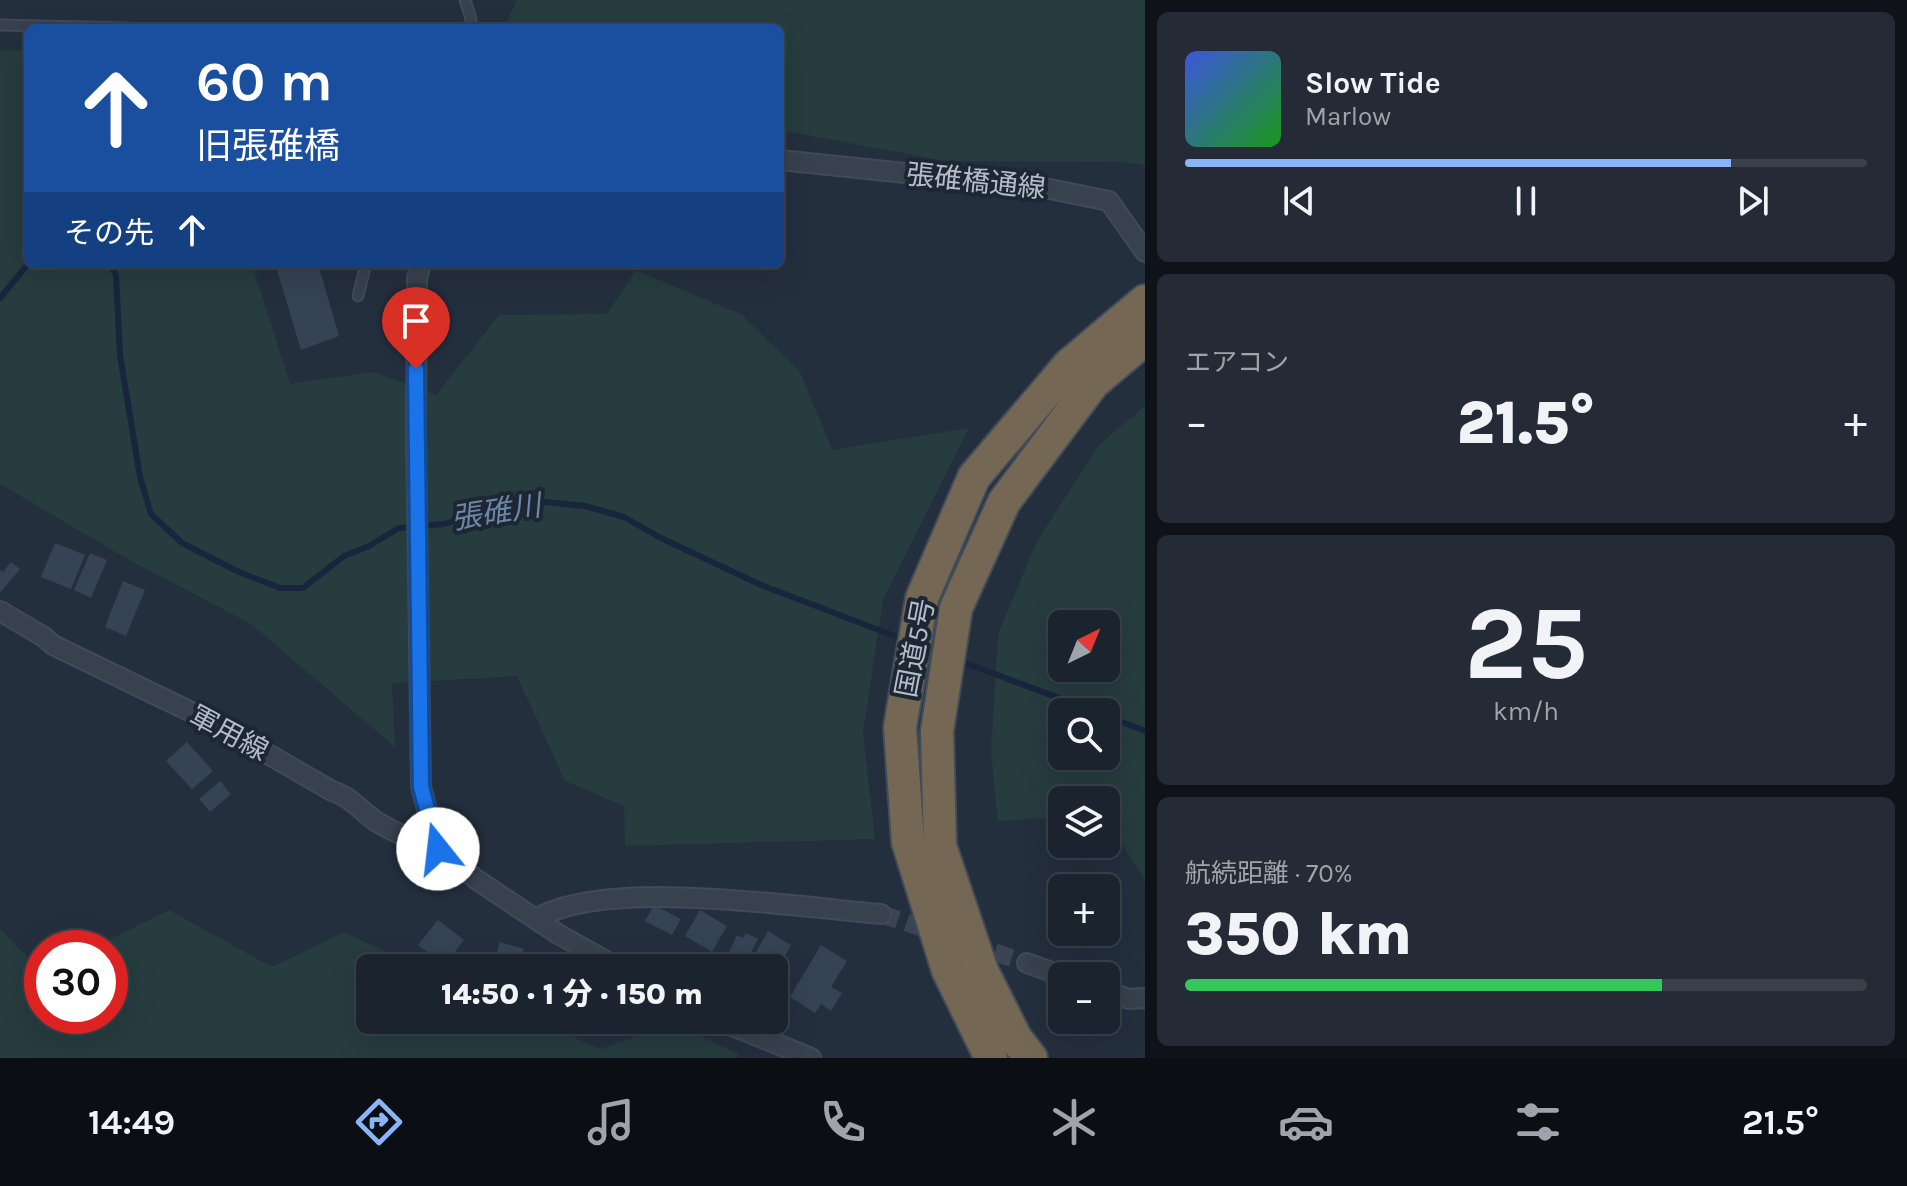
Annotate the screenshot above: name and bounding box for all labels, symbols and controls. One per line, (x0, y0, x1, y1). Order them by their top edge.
text: 60 m (196, 49, 333, 114)
icon: ahead (64, 56, 168, 160)
text: Slow Tide (1305, 65, 1441, 101)
text: Marlow (1305, 101, 1391, 132)
text: 旧張碓橋 (196, 125, 340, 167)
street label: 張碓橋通線 (905, 157, 1047, 205)
icon: previous (1277, 179, 1321, 223)
icon: pause (1504, 179, 1548, 223)
icon: next (1731, 179, 1775, 223)
icon: ahead (170, 208, 214, 252)
text: その先 (64, 215, 154, 251)
pin (382, 287, 450, 369)
icon: arrive (394, 299, 438, 343)
text: エアコン (1185, 347, 1289, 378)
text: 21.5° (1457, 388, 1595, 458)
text: − (1185, 397, 1208, 448)
text: + (1844, 397, 1867, 448)
water label: 張碓川 (449, 487, 546, 537)
text: 25 (1464, 583, 1588, 704)
street label: 国道5号 (889, 596, 941, 700)
north arrow (1048, 610, 1120, 682)
map controls (1048, 610, 1120, 1034)
text: km/h (1493, 696, 1559, 727)
button: search (1048, 698, 1120, 770)
street label: 軍用線 (184, 699, 274, 767)
button: layers (1048, 786, 1120, 858)
position arrow (396, 807, 480, 891)
text: 航続距離 · 70% (1185, 858, 1353, 889)
button: + (1048, 874, 1120, 946)
text: 350 km (1185, 899, 1412, 969)
speed limit sign: 30 (24, 930, 128, 1034)
button: − (1048, 962, 1120, 1034)
text: 14:50 · 1 分 · 150 m (441, 976, 703, 1012)
icon: directions (351, 1094, 407, 1150)
icon: music (583, 1094, 639, 1150)
icon: phone (815, 1094, 871, 1150)
icon: climate (1046, 1094, 1102, 1150)
icon: car (1278, 1094, 1334, 1150)
icon: filters (1510, 1094, 1566, 1150)
text: 14:49 (88, 1101, 175, 1143)
text: 21.5° (1742, 1101, 1819, 1143)

